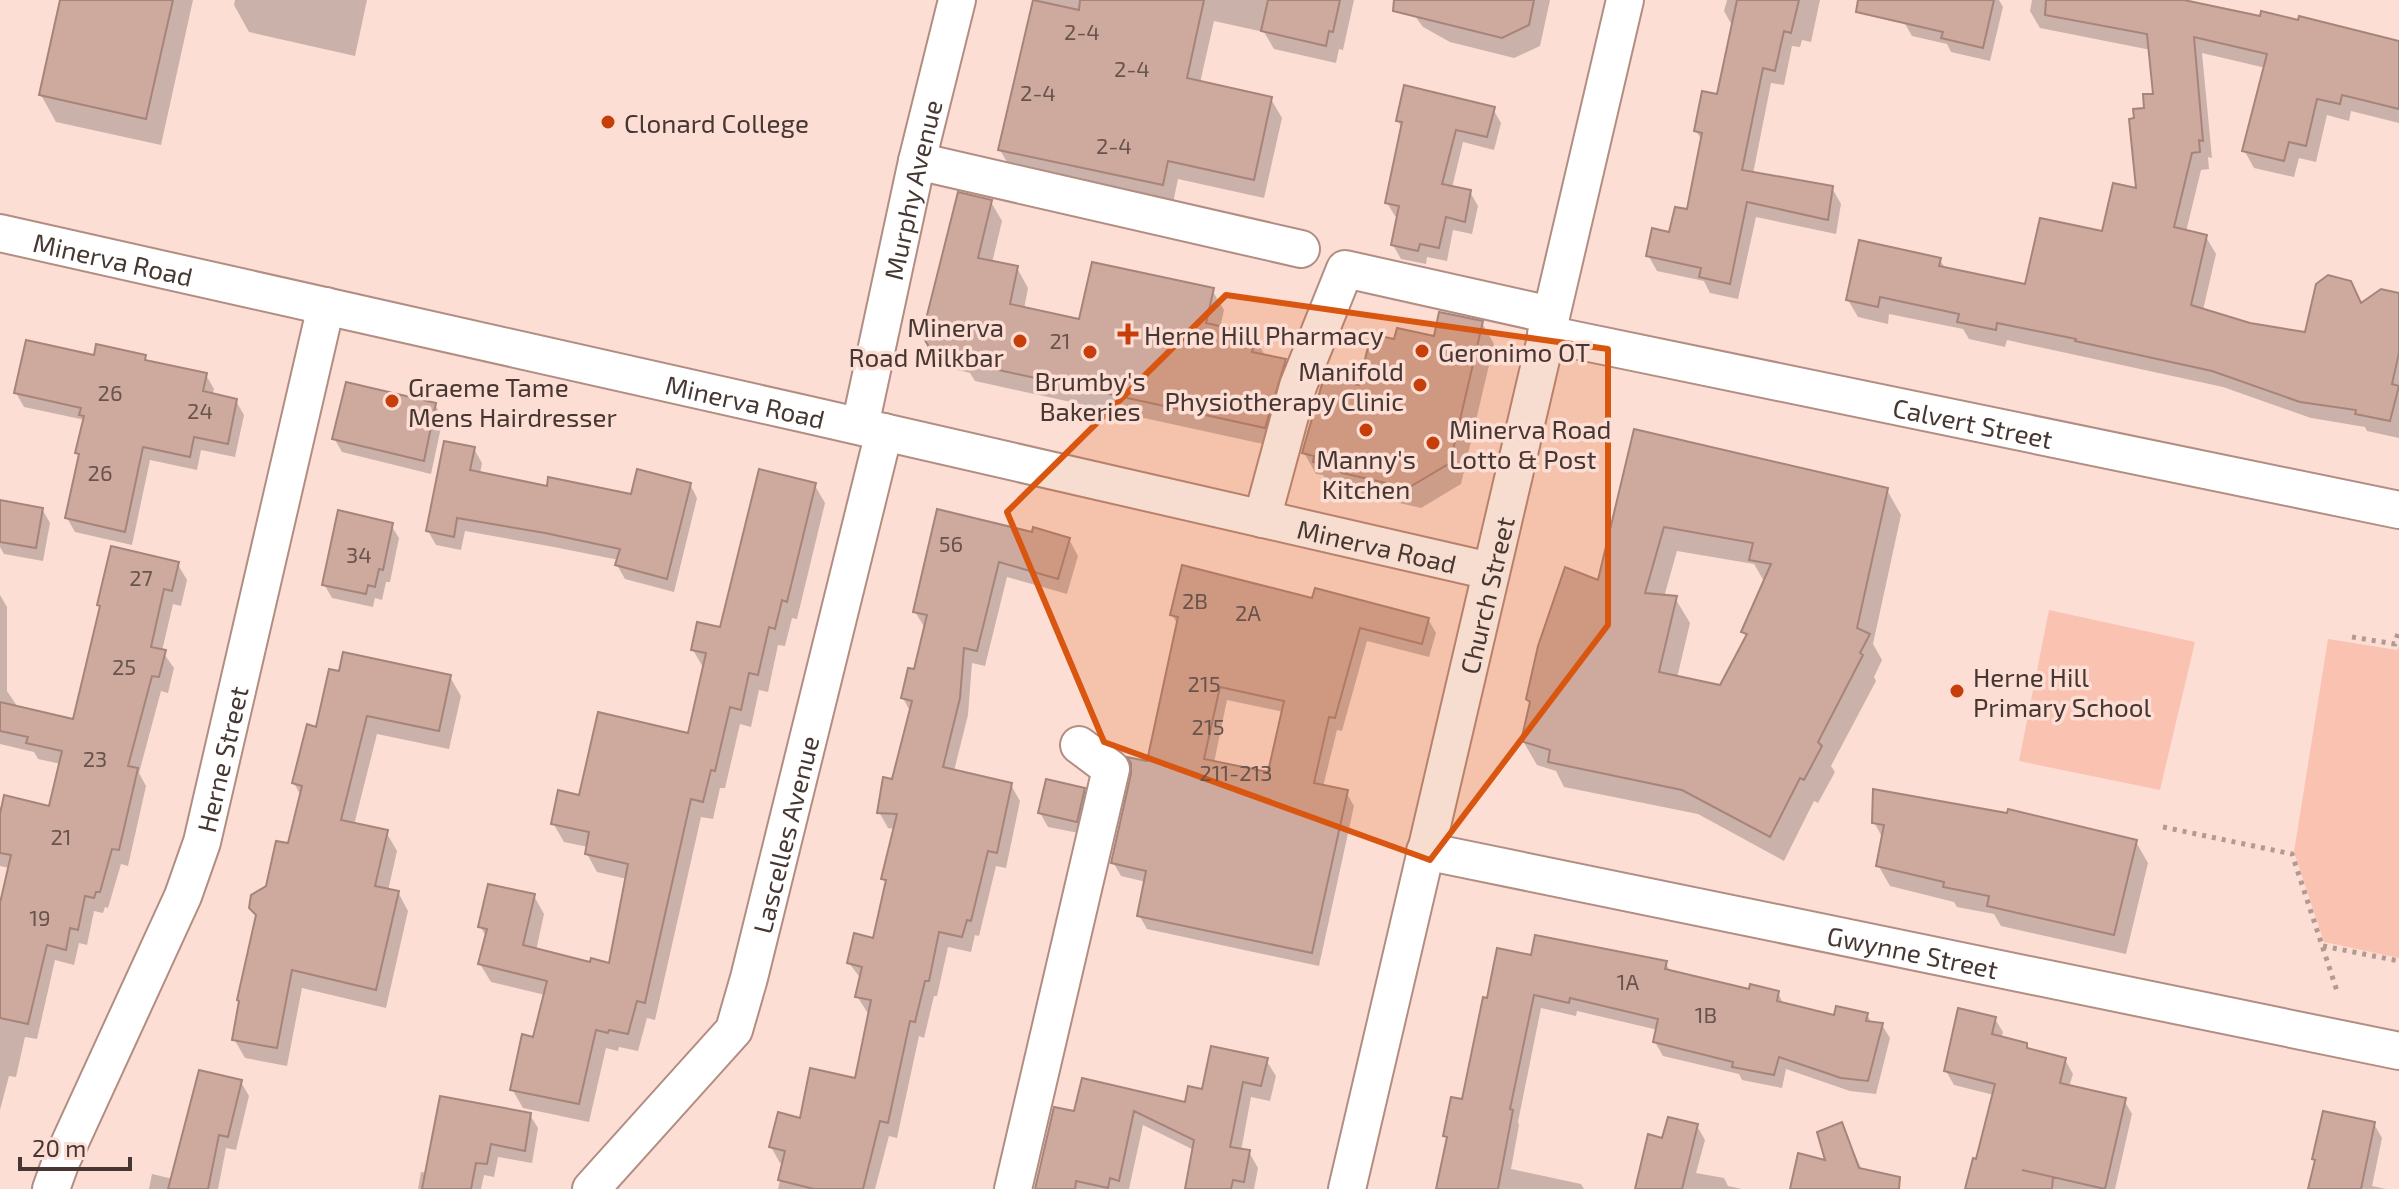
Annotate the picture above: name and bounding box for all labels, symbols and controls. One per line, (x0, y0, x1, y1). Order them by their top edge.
house number: 2-4 (1064, 18, 1100, 44)
house number: 2-4 (1114, 55, 1150, 81)
house number: 2-4 (1020, 79, 1056, 105)
street label: Murphy Avenue (876, 96, 947, 283)
place label: Clonard College (624, 107, 809, 138)
marker: Clonard College (599, 113, 617, 131)
house number: 2-4 (1096, 132, 1132, 158)
street label: Minerva Road (31, 226, 196, 291)
place label: Minerva Road Milkbar (849, 311, 1004, 372)
place label: Herne Hill Pharmacy (1144, 319, 1384, 350)
marker: Herne Hill Pharmacy (1119, 325, 1137, 343)
house number: 21 (1049, 327, 1071, 353)
marker: Minerva Road Milkbar (1011, 332, 1029, 350)
place label: Geronimo OT (1438, 336, 1590, 367)
marker: Geronimo OT (1413, 342, 1431, 360)
marker: Brumby's Bakeries (1081, 343, 1099, 361)
place label: Manifold Physiotherapy Clinic (1165, 355, 1404, 416)
place label: Brumby's Bakeries (1034, 365, 1146, 426)
street label: Minerva Road (663, 368, 828, 434)
place label: Graeme Tame Mens Hairdresser (408, 371, 617, 432)
marker: Manifold Physiotherapy Clinic (1411, 376, 1429, 394)
house number: 26 (98, 379, 122, 405)
street label: Calvert Street (1890, 391, 2056, 454)
marker: Graeme Tame Mens Hairdresser (383, 392, 401, 410)
house number: 24 (187, 397, 213, 423)
place label: Minerva Road Lotto & Post (1449, 413, 1611, 474)
marker: Manny's Kitchen (1357, 421, 1375, 439)
marker: Minerva Road Lotto & Post (1424, 434, 1442, 452)
place label: Manny's Kitchen (1316, 443, 1416, 504)
house number: 26 (88, 459, 112, 485)
street label: Minerva Road (1294, 512, 1460, 578)
street label: Church Street (1452, 513, 1519, 677)
house number: 56 (939, 530, 963, 556)
house number: 34 (346, 541, 372, 567)
house number: 27 (129, 564, 153, 590)
house number: 2B (1182, 587, 1208, 613)
house number: 2A (1235, 599, 1261, 625)
house number: 25 (112, 653, 136, 679)
place label: Herne Hill Primary School (1973, 661, 2152, 722)
house number: 215 (1188, 670, 1220, 696)
marker: Herne Hill Primary School (1948, 682, 1966, 700)
street label: Herne Street (189, 683, 253, 835)
house number: 215 (1192, 713, 1224, 739)
street label: Lascelles Avenue (745, 732, 824, 936)
house number: 23 (83, 745, 107, 771)
house number: 211-213 (1199, 759, 1273, 785)
house number: 21 (50, 823, 72, 849)
house number: 19 (29, 904, 51, 930)
street label: Gwynne Street (1825, 919, 2001, 984)
house number: 1A (1617, 968, 1640, 994)
house number: 1B (1695, 1001, 1717, 1027)
scale bar (20, 1121, 130, 1171)
text: 20 m (32, 1133, 86, 1162)

